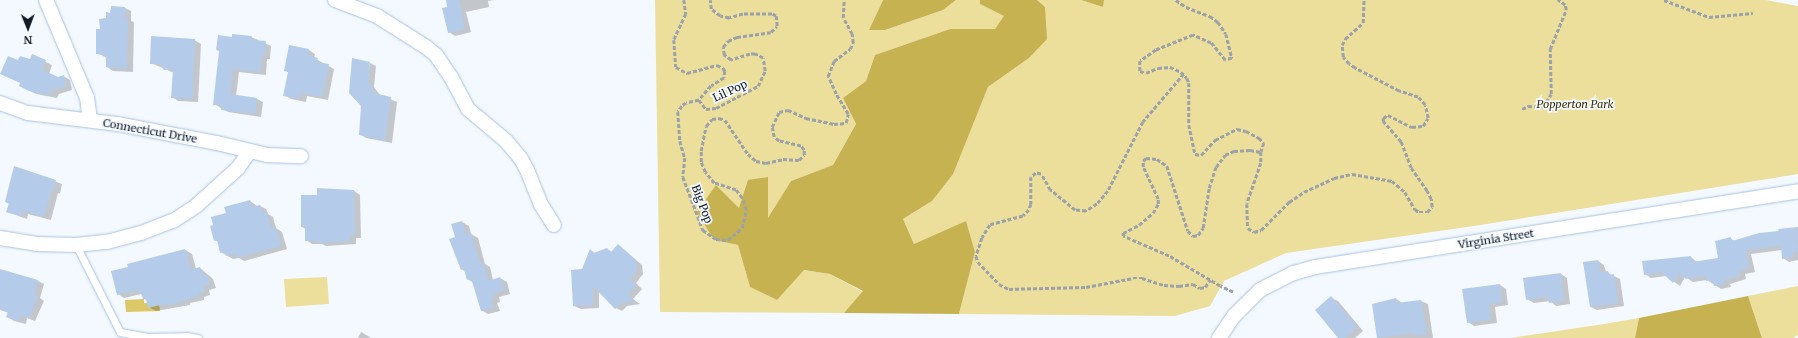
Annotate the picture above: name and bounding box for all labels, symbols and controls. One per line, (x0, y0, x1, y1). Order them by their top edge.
north arrow (8, 8, 48, 48)
text: N (24, 33, 33, 47)
street label: Lil Pop (711, 77, 749, 105)
park label: Popperton Park (1536, 97, 1614, 111)
street label: Connecticut Drive (102, 116, 198, 146)
street label: Big Pop (689, 183, 715, 225)
street label: Virginia Street (1457, 226, 1535, 252)

